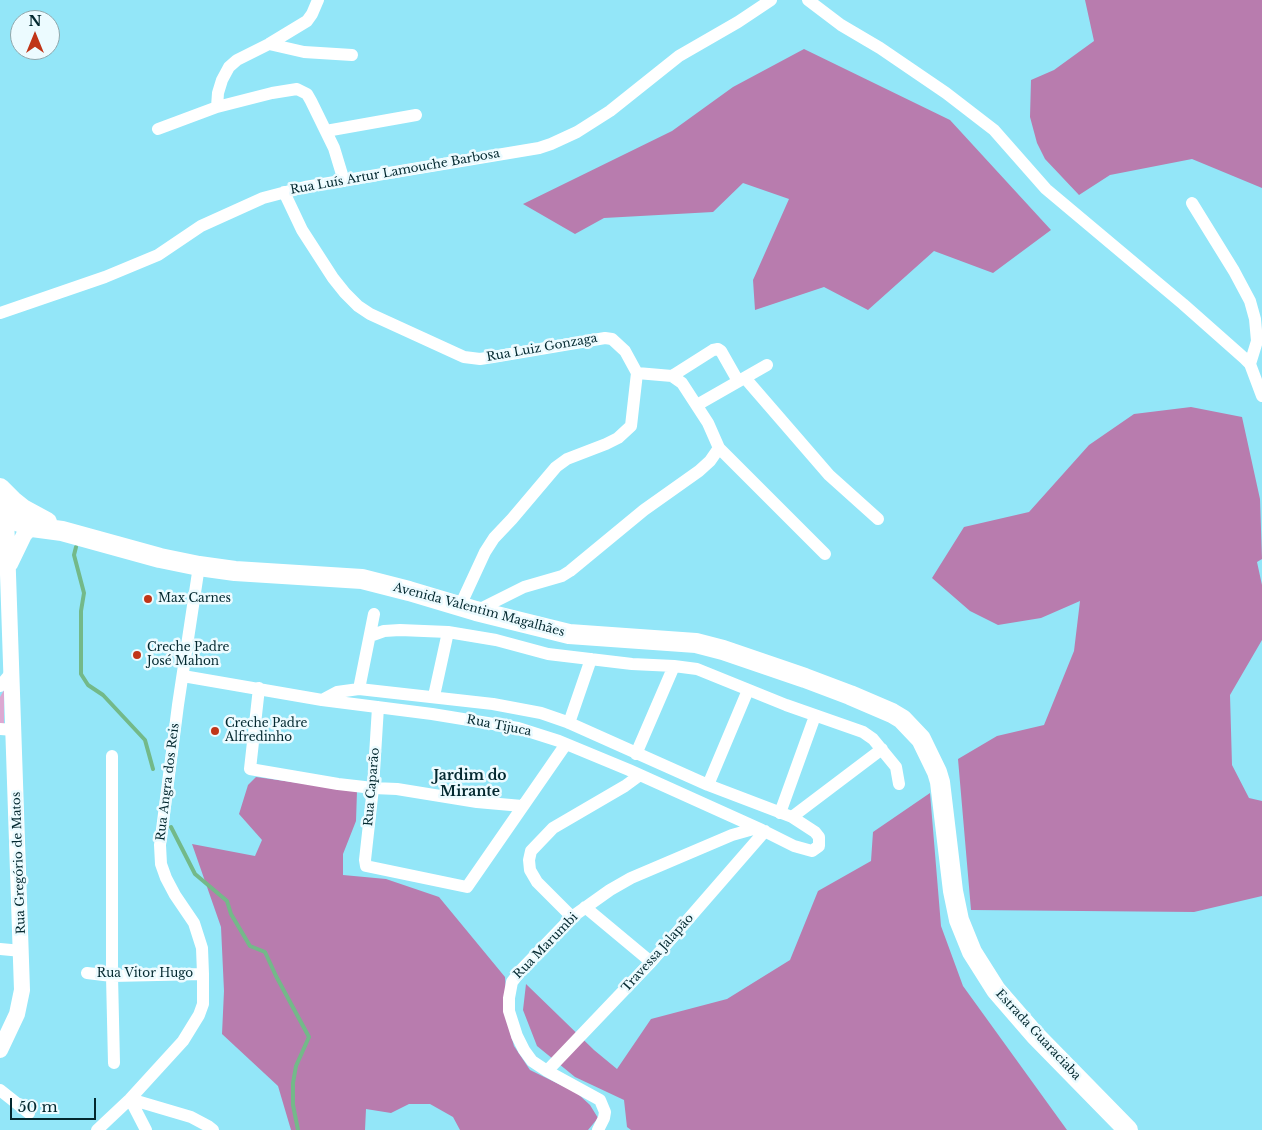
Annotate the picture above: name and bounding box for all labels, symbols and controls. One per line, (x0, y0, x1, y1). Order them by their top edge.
north arrow (10, 10, 60, 60)
text: N (28, 12, 42, 30)
street label: Rua Luís Artur Lamouche Barbosa (289, 146, 501, 198)
street label: Rua Luiz Gonzaga (485, 331, 599, 365)
street label: Avenida Valentim Magalhães (392, 580, 566, 640)
place label: Max Carnes (158, 592, 231, 606)
marker: Max Carnes (142, 593, 154, 605)
place label: Creche Padre José Mahon (147, 641, 229, 669)
marker: Creche Padre José Mahon (131, 649, 143, 661)
street label: Rua Tijuca (465, 713, 533, 739)
place label: Creche Padre Alfredinho (225, 717, 307, 745)
street label: Rua Angra dos Reis (154, 722, 182, 842)
marker: Creche Padre Alfredinho (209, 725, 221, 737)
street label: Rua Caparão (361, 747, 383, 827)
district label: Jardim do Mirante (433, 768, 507, 800)
street label: Rua Gregório de Matos (9, 792, 29, 934)
street label: Rua Marumbi (511, 910, 581, 982)
street label: Travessa Jalapão (619, 911, 697, 995)
street label: Rua Vitor Hugo (97, 967, 193, 981)
street label: Estrada Guaraciaba (992, 987, 1084, 1083)
scale bar (12, 1088, 99, 1120)
text: 50 m (18, 1097, 58, 1116)

